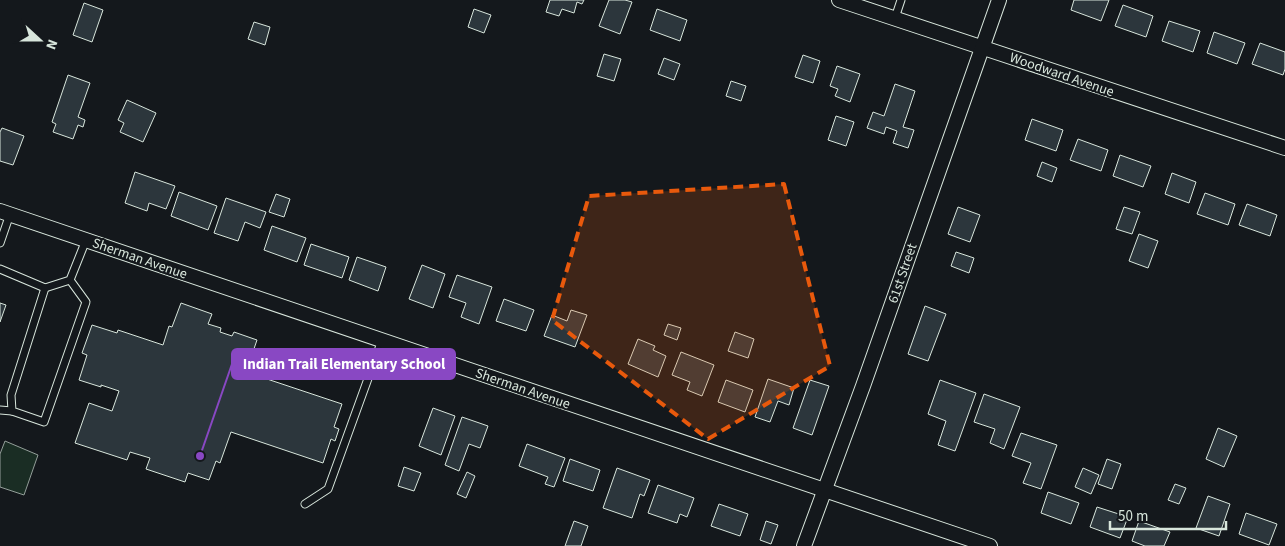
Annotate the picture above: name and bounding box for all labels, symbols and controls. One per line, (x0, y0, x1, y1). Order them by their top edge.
north arrow (15, 15, 65, 65)
text: N (40, 36, 62, 52)
street label: Woodward Avenue (1007, 48, 1117, 102)
street label: Sherman Avenue (90, 233, 190, 285)
street label: 61st Street (883, 240, 923, 306)
callout: Indian Trail Elementary School (232, 349, 455, 379)
text: Indian Trail Elementary School (243, 354, 446, 375)
street label: Sherman Avenue (473, 363, 573, 415)
scale bar (1110, 498, 1226, 530)
text: 50 m (1118, 506, 1148, 527)

